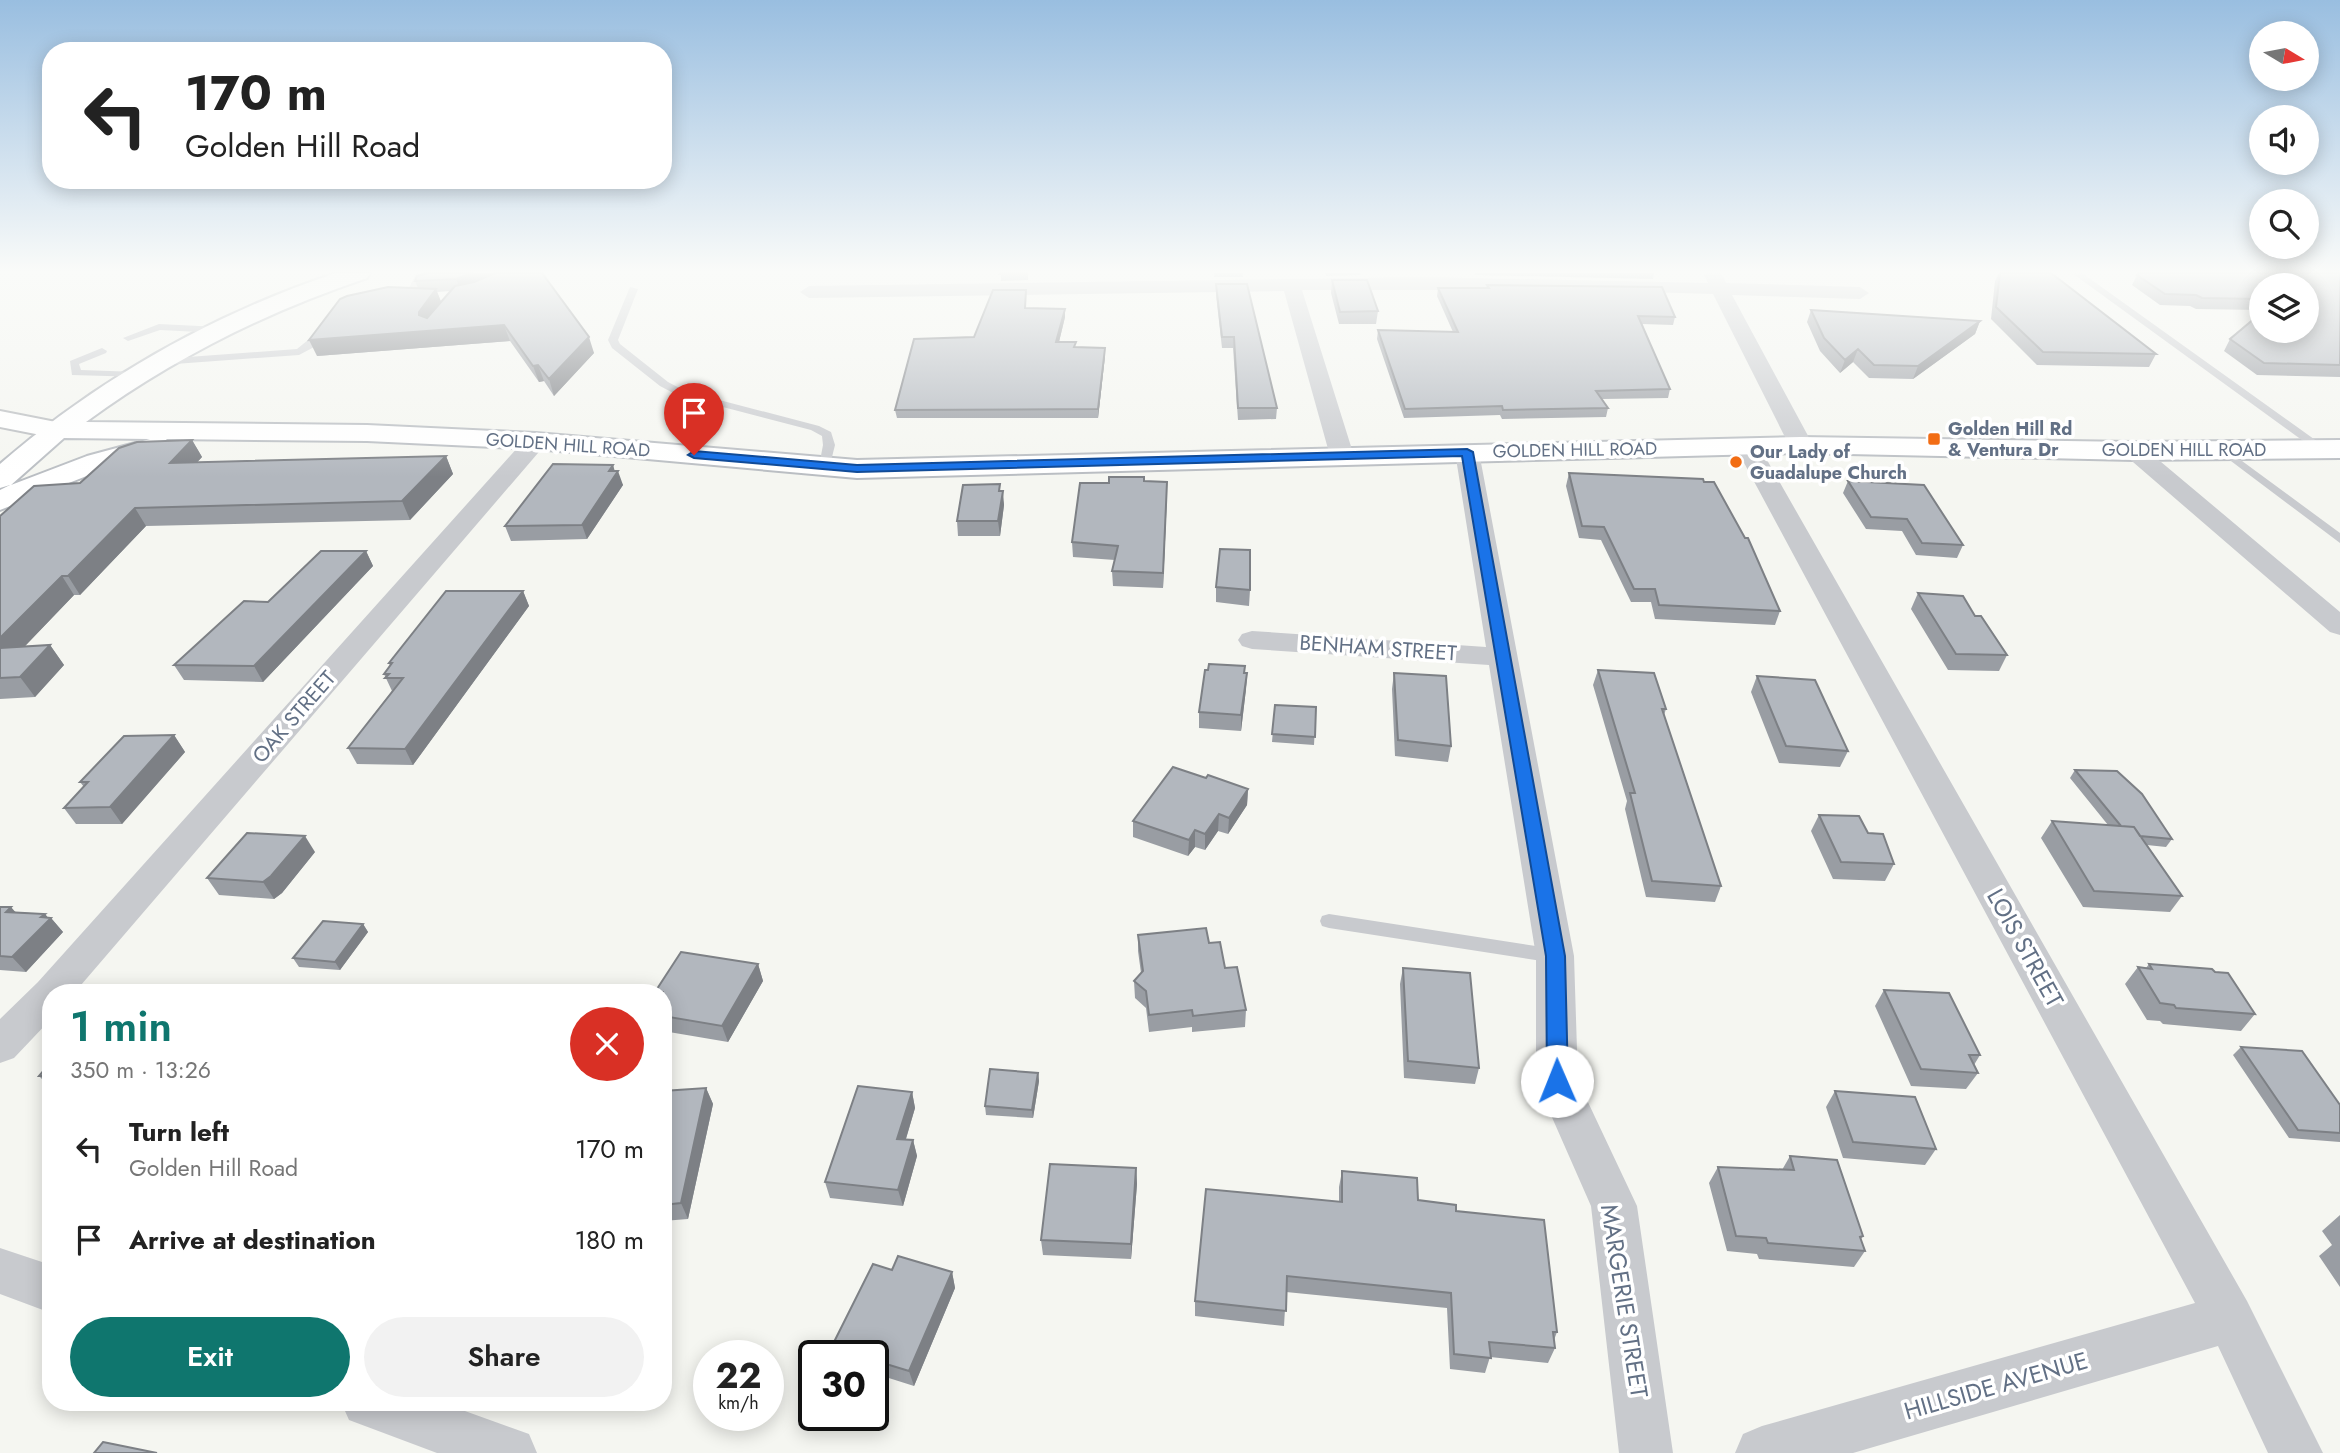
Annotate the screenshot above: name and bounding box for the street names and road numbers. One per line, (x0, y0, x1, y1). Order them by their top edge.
street label: GOLDEN HILL ROAD (485, 426, 651, 464)
street label: GOLDEN HILL ROAD (1493, 436, 1657, 464)
street label: GOLDEN HILL ROAD (2102, 437, 2266, 463)
street label: BENHAM STREET (1298, 628, 1458, 668)
street label: OAK STREET (245, 664, 343, 770)
street label: LOIS STREET (1978, 882, 2072, 1013)
street label: MARGERIE STREET (1592, 1202, 1657, 1400)
street label: HILLSIDE AVENUE (1900, 1343, 2092, 1428)

